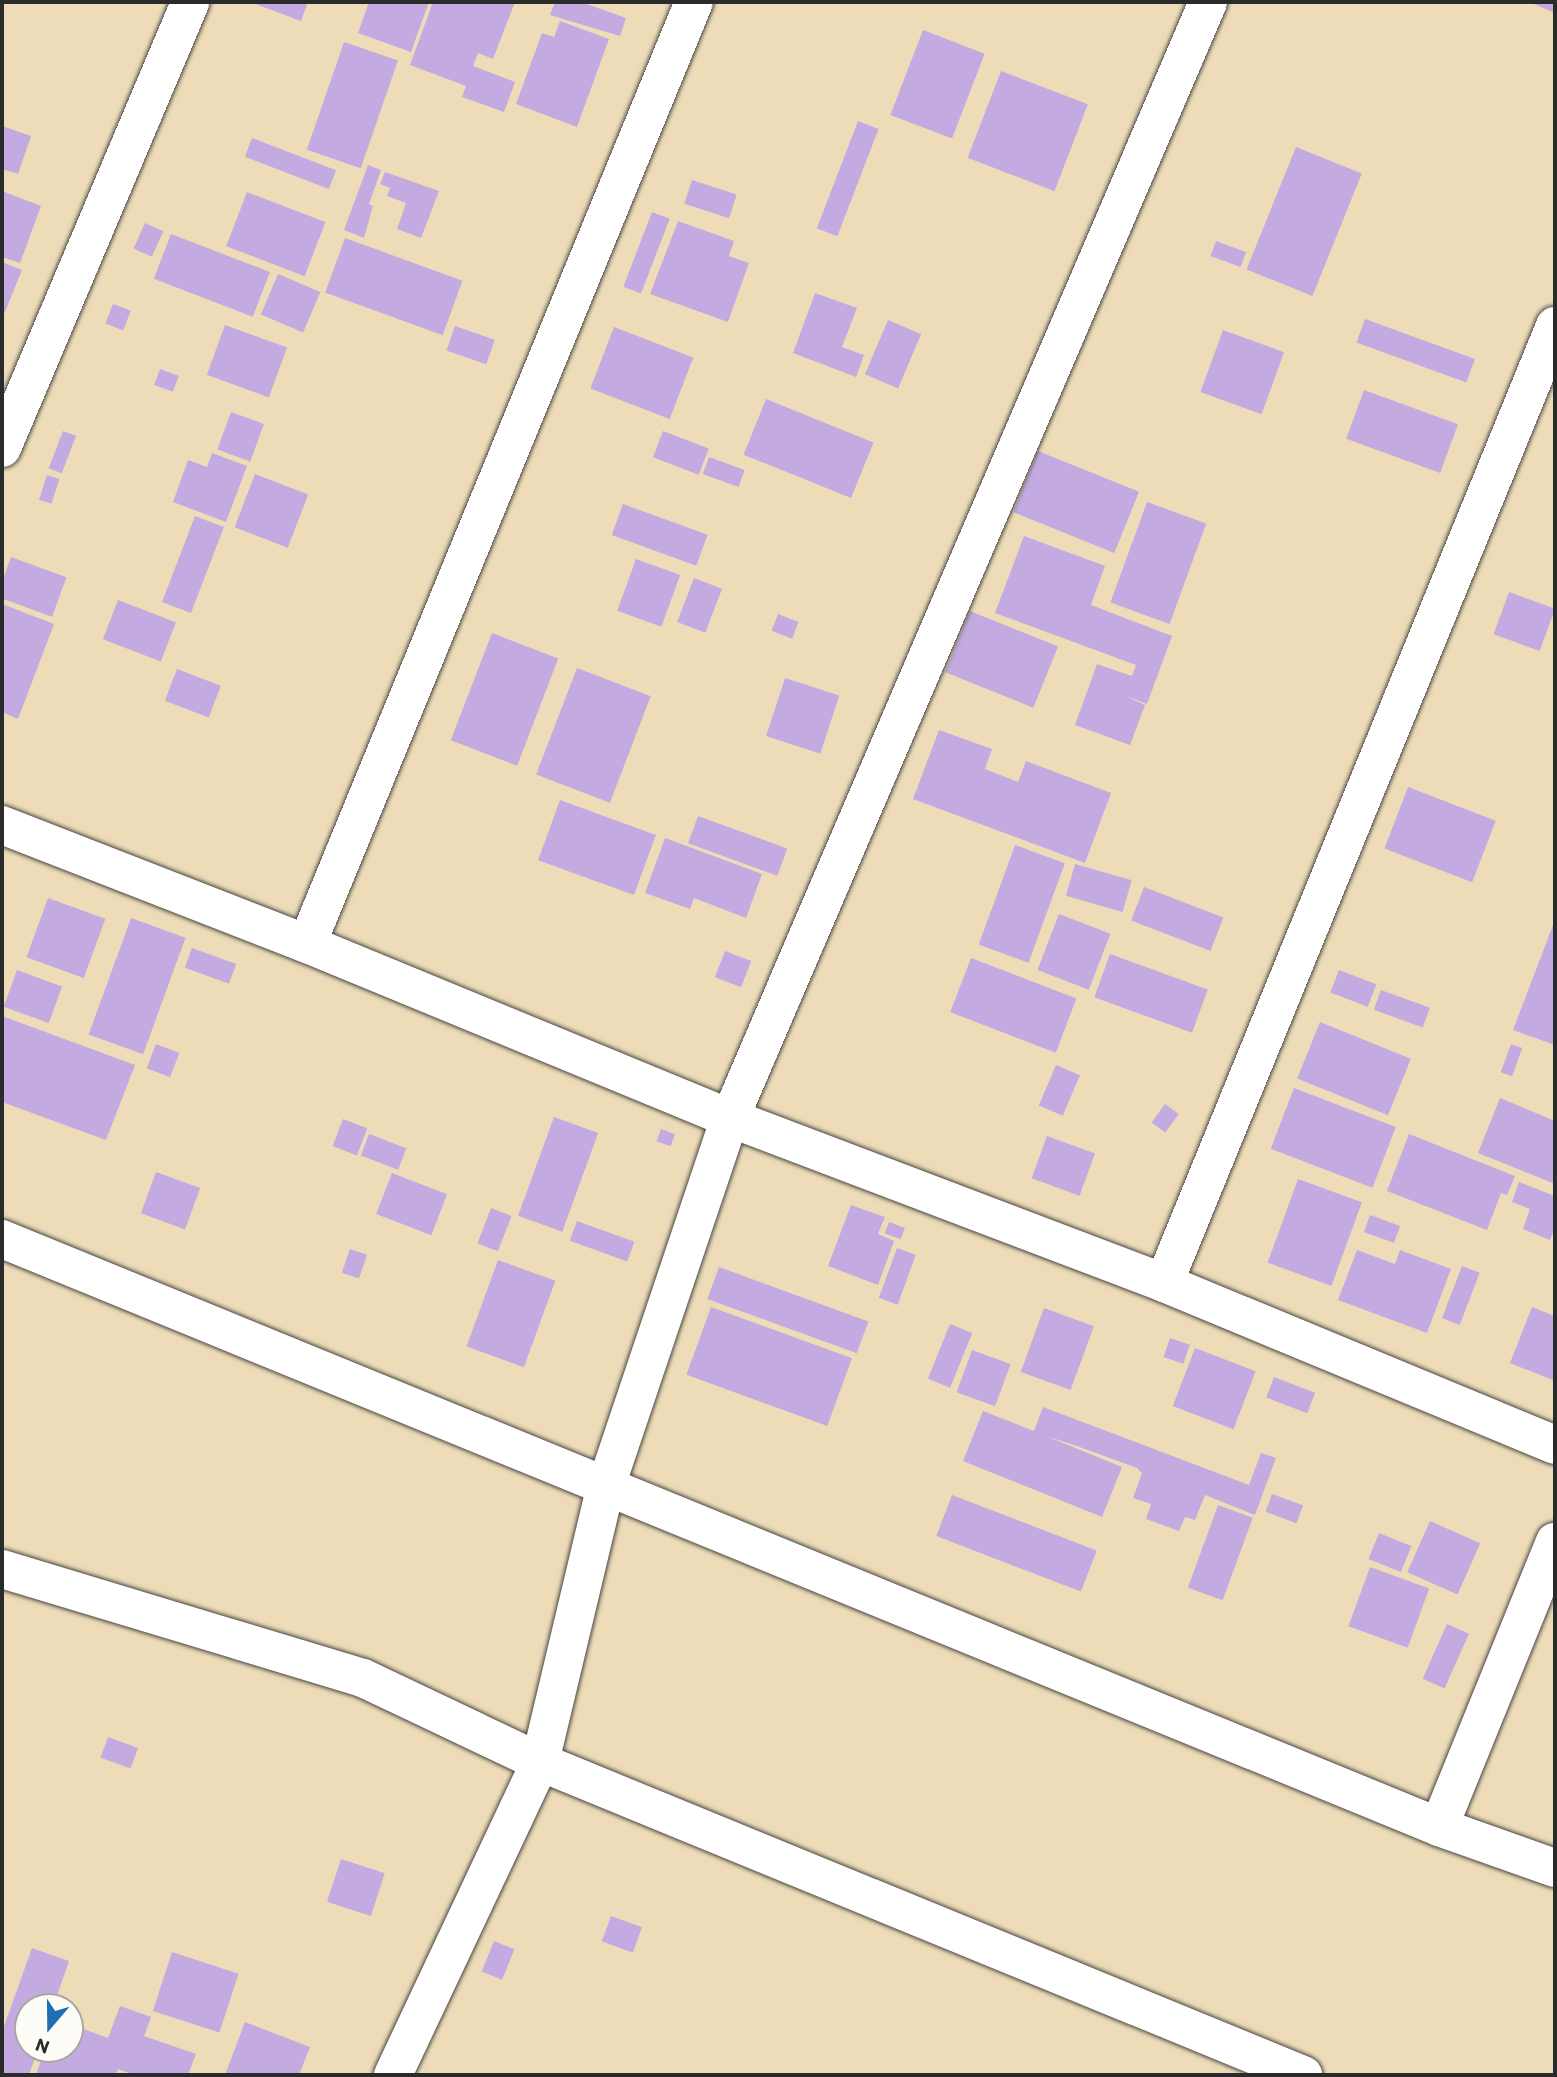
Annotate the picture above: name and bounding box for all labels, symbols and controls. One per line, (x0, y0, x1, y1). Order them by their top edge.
north arrow (14, 1993, 84, 2063)
text: N (32, 2033, 52, 2059)

